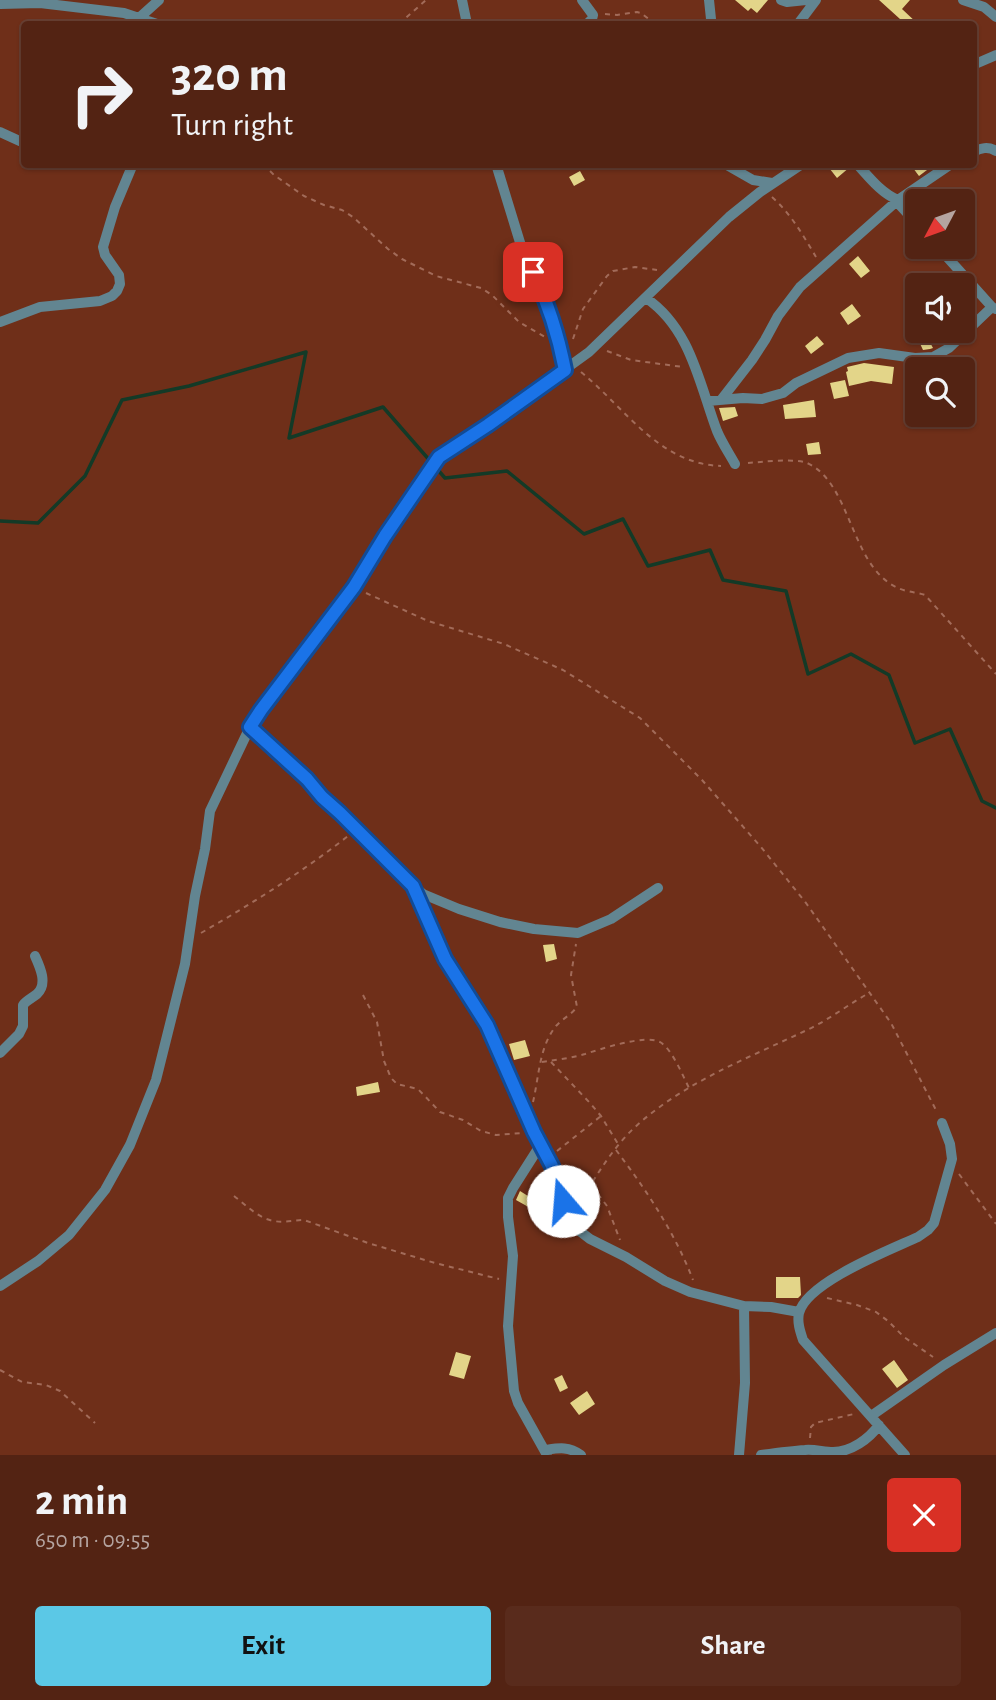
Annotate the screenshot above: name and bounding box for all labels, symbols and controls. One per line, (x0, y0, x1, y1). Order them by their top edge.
icon: right (56, 49, 147, 140)
text: 320 m (171, 51, 288, 100)
text: Turn right (171, 109, 293, 141)
north arrow (905, 189, 975, 259)
map controls (905, 189, 975, 427)
pin (503, 242, 563, 302)
icon: arrive (514, 253, 552, 291)
button: sound (905, 273, 975, 343)
button: search (905, 357, 975, 427)
position arrow (526, 1164, 600, 1238)
button: close (887, 1478, 961, 1552)
text: 2 min (35, 1480, 128, 1522)
text: 650 m · 09:55 (35, 1529, 150, 1552)
button: Exit (35, 1606, 491, 1686)
button: Share (505, 1606, 961, 1686)

